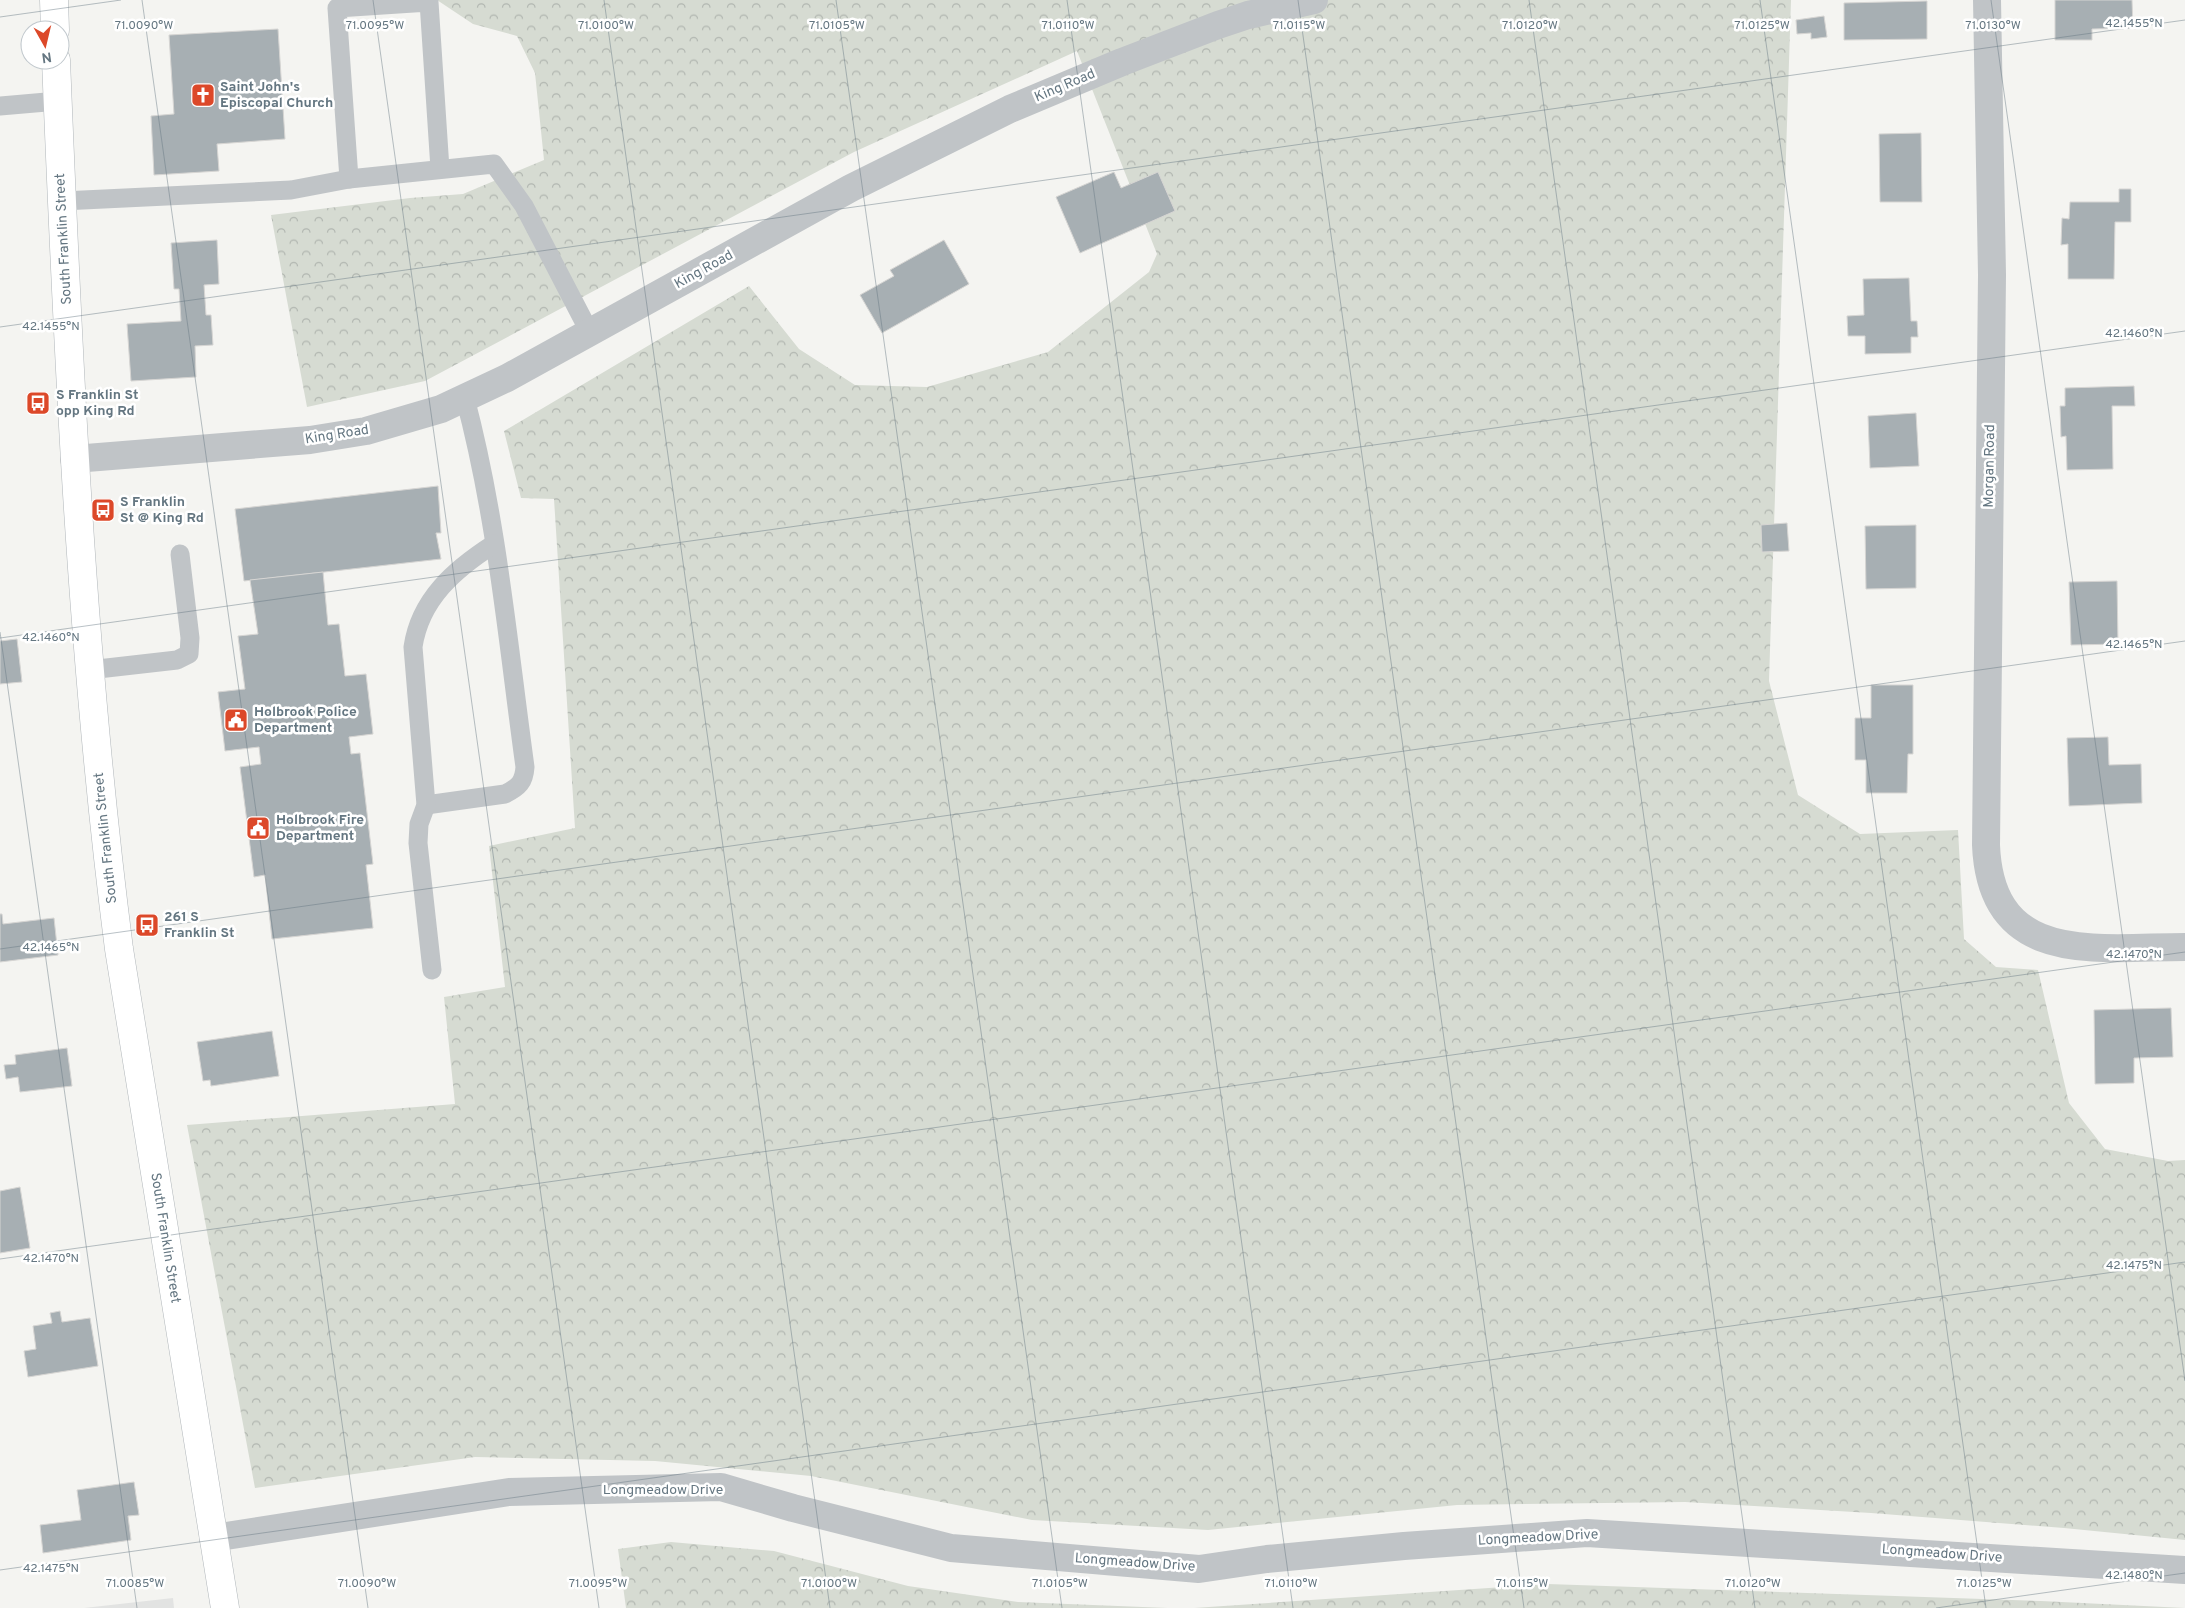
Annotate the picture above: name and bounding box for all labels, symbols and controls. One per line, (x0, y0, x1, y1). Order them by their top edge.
text: 42.1455°N (2105, 16, 2163, 32)
text: 71.0090°W (115, 18, 173, 34)
text: 71.0095°W (346, 18, 404, 34)
text: 71.0100°W (578, 18, 634, 34)
text: 71.0105°W (809, 18, 865, 34)
text: 71.0110°W (1042, 18, 1094, 34)
text: 71.0115°W (1273, 18, 1325, 34)
text: 71.0120°W (1502, 18, 1558, 34)
text: 71.0125°W (1734, 18, 1790, 34)
text: 71.0130°W (1965, 18, 2021, 34)
north arrow (20, 20, 70, 70)
text: N (40, 47, 53, 66)
street label: King Road (1032, 66, 1098, 106)
place label: Saint John's Episcopal Church (220, 79, 333, 112)
church icon: Saint John's Episcopal Church (190, 82, 216, 108)
street label: South Franklin Street (52, 173, 76, 305)
street label: King Road (672, 247, 736, 293)
text: 42.1455°N (22, 319, 80, 335)
text: 42.1460°N (2105, 326, 2163, 342)
place label: S Franklin St opp King Rd (56, 387, 138, 420)
bus stop icon: S Franklin St opp King Rd (25, 390, 51, 416)
street label: King Road (304, 422, 370, 448)
street label: Morgan Road (1981, 424, 1999, 508)
place label: S Franklin St @ King Rd (120, 494, 204, 527)
bus stop icon: S Franklin St @ King Rd (90, 497, 116, 523)
text: 42.1460°N (22, 630, 80, 646)
text: 42.1465°N (2105, 637, 2163, 653)
place label: Holbrook Police Department (254, 704, 357, 737)
public building icon: Holbrook Police Department (223, 707, 249, 733)
street label: South Franklin Street (91, 772, 121, 904)
place label: Holbrook Fire Department (276, 812, 364, 845)
public building icon: Holbrook Fire Department (245, 815, 271, 841)
place label: 261 S Franklin St (164, 909, 234, 942)
bus stop icon: 261 S Franklin St (134, 912, 160, 938)
text: 42.1465°N (22, 940, 80, 956)
text: 42.1470°N (2106, 947, 2162, 963)
street label: South Franklin Street (146, 1172, 184, 1304)
text: 42.1470°N (23, 1251, 79, 1267)
text: 42.1475°N (2106, 1258, 2162, 1274)
street label: Longmeadow Drive (603, 1482, 723, 1499)
street label: Longmeadow Drive (1477, 1526, 1599, 1550)
street label: Longmeadow Drive (1881, 1541, 2003, 1567)
street label: Longmeadow Drive (1074, 1550, 1196, 1576)
text: 42.1475°N (23, 1561, 79, 1577)
text: 42.1480°N (2105, 1568, 2163, 1584)
text: 71.0085°W (106, 1576, 164, 1592)
text: 71.0090°W (338, 1576, 396, 1592)
text: 71.0095°W (569, 1576, 627, 1592)
text: 71.0100°W (801, 1576, 857, 1592)
text: 71.0105°W (1032, 1576, 1088, 1592)
text: 71.0110°W (1265, 1576, 1317, 1592)
text: 71.0115°W (1496, 1576, 1548, 1592)
text: 71.0120°W (1725, 1576, 1781, 1592)
text: 71.0125°W (1956, 1576, 2012, 1592)

